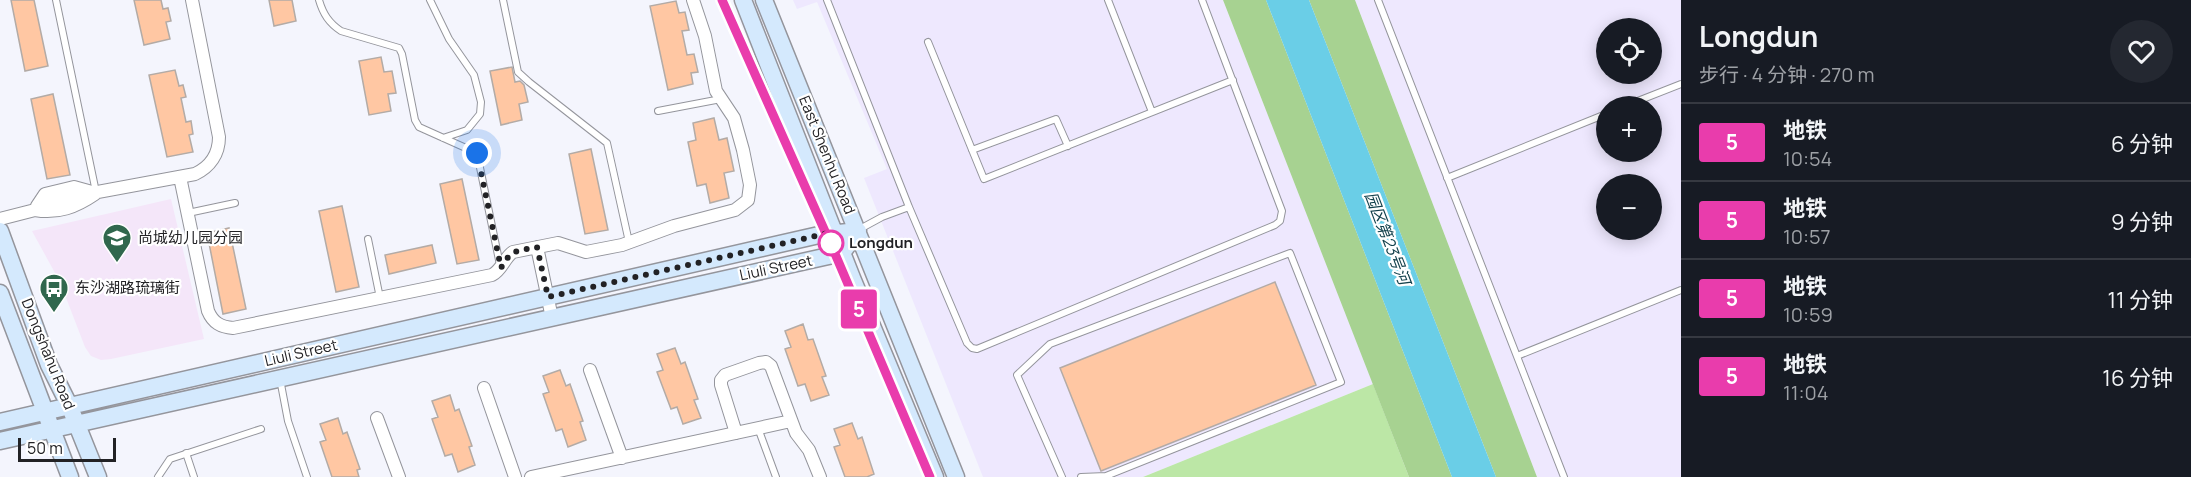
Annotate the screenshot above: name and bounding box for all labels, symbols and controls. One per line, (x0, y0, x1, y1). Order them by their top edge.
text: Longdun (1699, 17, 1818, 55)
map controls (1596, 18, 1662, 240)
button: locate (1596, 18, 1662, 84)
button: heart (2110, 20, 2173, 83)
text: 步行 · 4 分钟 · 270 m (1699, 61, 1874, 88)
street label: East Shenhu Road (794, 93, 861, 217)
button: + (1596, 96, 1662, 162)
text: 地铁 (1783, 115, 1827, 145)
text: 5 (1726, 128, 1738, 156)
text: 6 分钟 (2111, 129, 2173, 159)
your location (462, 138, 492, 168)
text: 10:54 (1783, 145, 1832, 172)
button: − (1596, 174, 1662, 240)
water label: 园区第23号河 (1360, 188, 1417, 290)
text: 地铁 (1783, 193, 1827, 223)
text: 5 (1726, 206, 1738, 234)
text: 9 分钟 (2111, 207, 2173, 237)
school or university icon: 尚城幼儿园分园 (101, 222, 133, 264)
text: 10:57 (1783, 223, 1831, 250)
place label: 尚城幼儿园分园 (138, 227, 243, 248)
marker: Longdun (818, 230, 844, 256)
place label: Longdun (849, 232, 913, 253)
street label: Liuli Street (737, 250, 814, 285)
text: 地铁 (1783, 271, 1827, 301)
bus stop icon: 东沙湖路琉璃街 (38, 272, 70, 314)
place label: 东沙湖路琉璃街 (75, 277, 180, 298)
text: 5 (1726, 284, 1738, 312)
text: 11 分钟 (2107, 285, 2173, 315)
line badge: 5 (840, 290, 878, 328)
street label: Dongshahu Road (17, 295, 80, 413)
text: 5 (853, 295, 865, 323)
text: 10:59 (1783, 301, 1833, 328)
street label: Liuli Street (262, 334, 339, 371)
text: 地铁 (1783, 349, 1827, 379)
text: 5 (1726, 362, 1738, 390)
text: 16 分钟 (2102, 363, 2173, 393)
text: 11:04 (1783, 379, 1829, 406)
scale bar (18, 435, 116, 462)
text: 50 m (27, 437, 63, 459)

